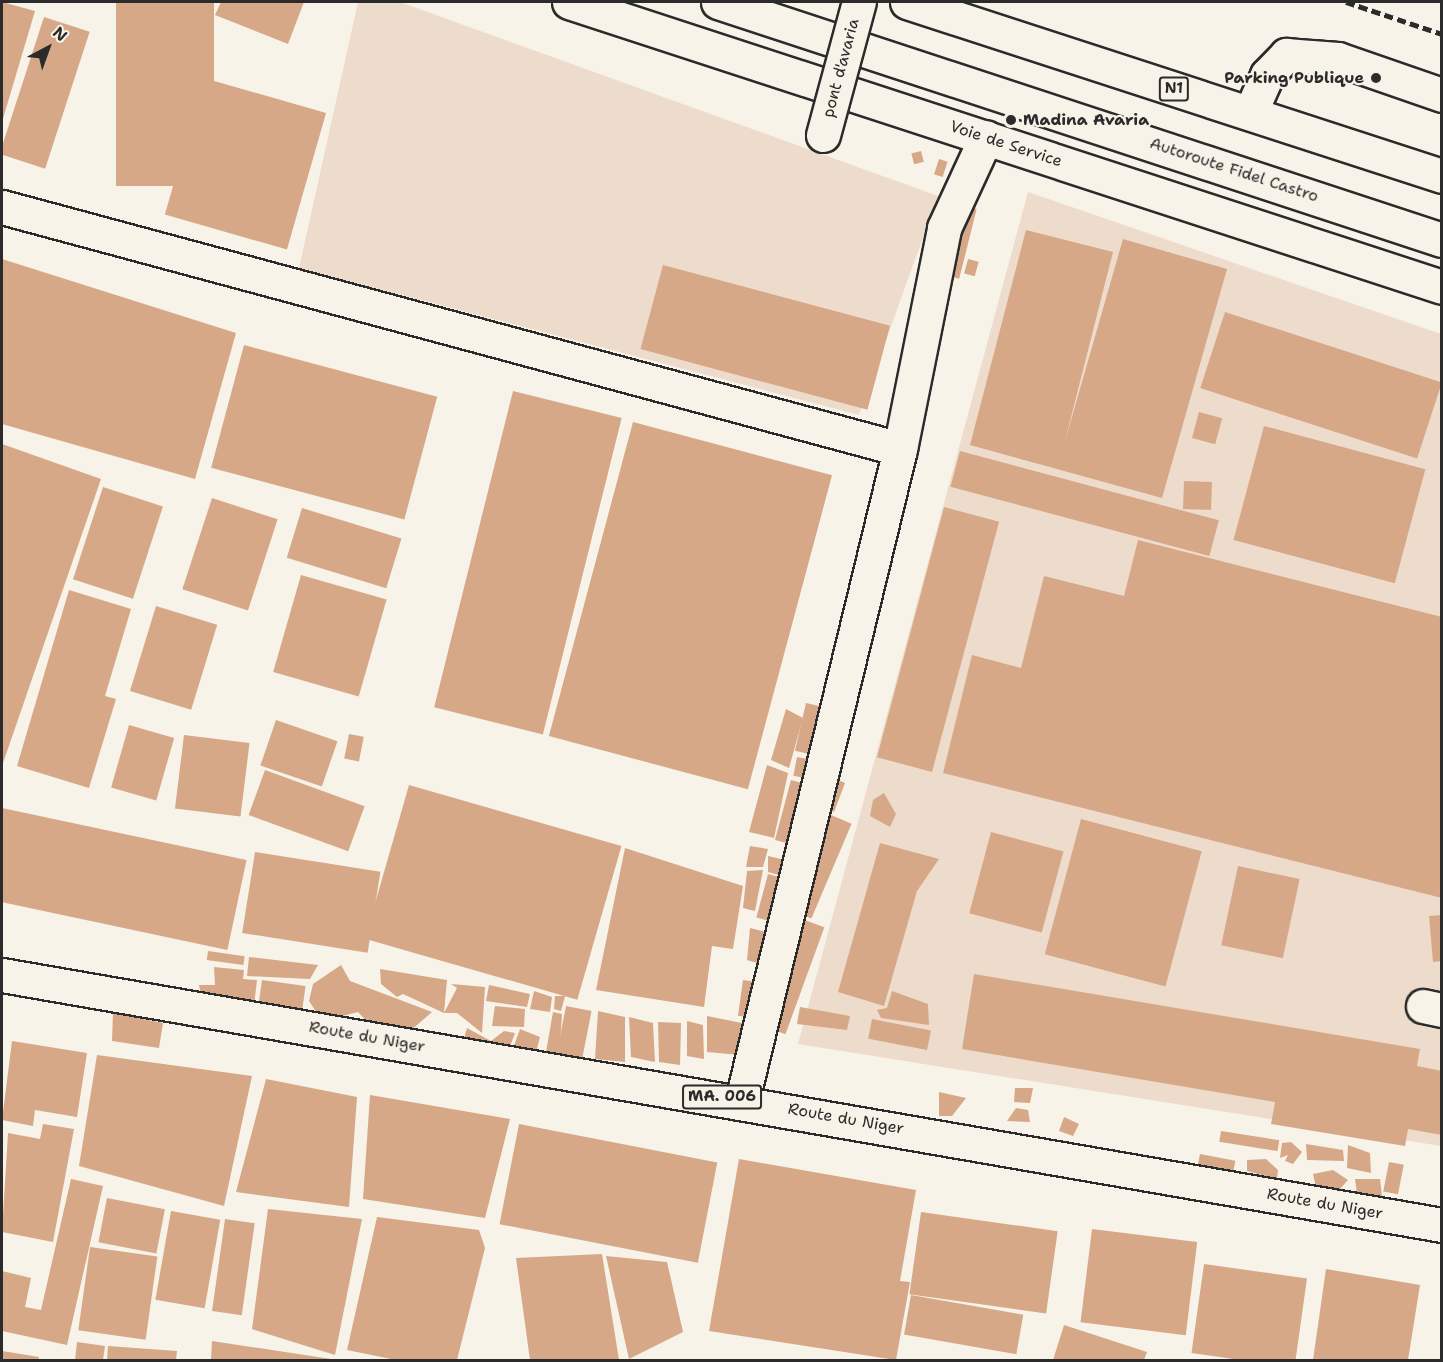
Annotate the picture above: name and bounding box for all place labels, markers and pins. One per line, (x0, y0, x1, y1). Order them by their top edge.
place label: Parking Publique (1224, 68, 1364, 88)
marker: Parking Publique (1369, 71, 1383, 85)
place label: Madina Avaria (1023, 110, 1149, 130)
marker: Madina Avaria (1004, 113, 1018, 127)

